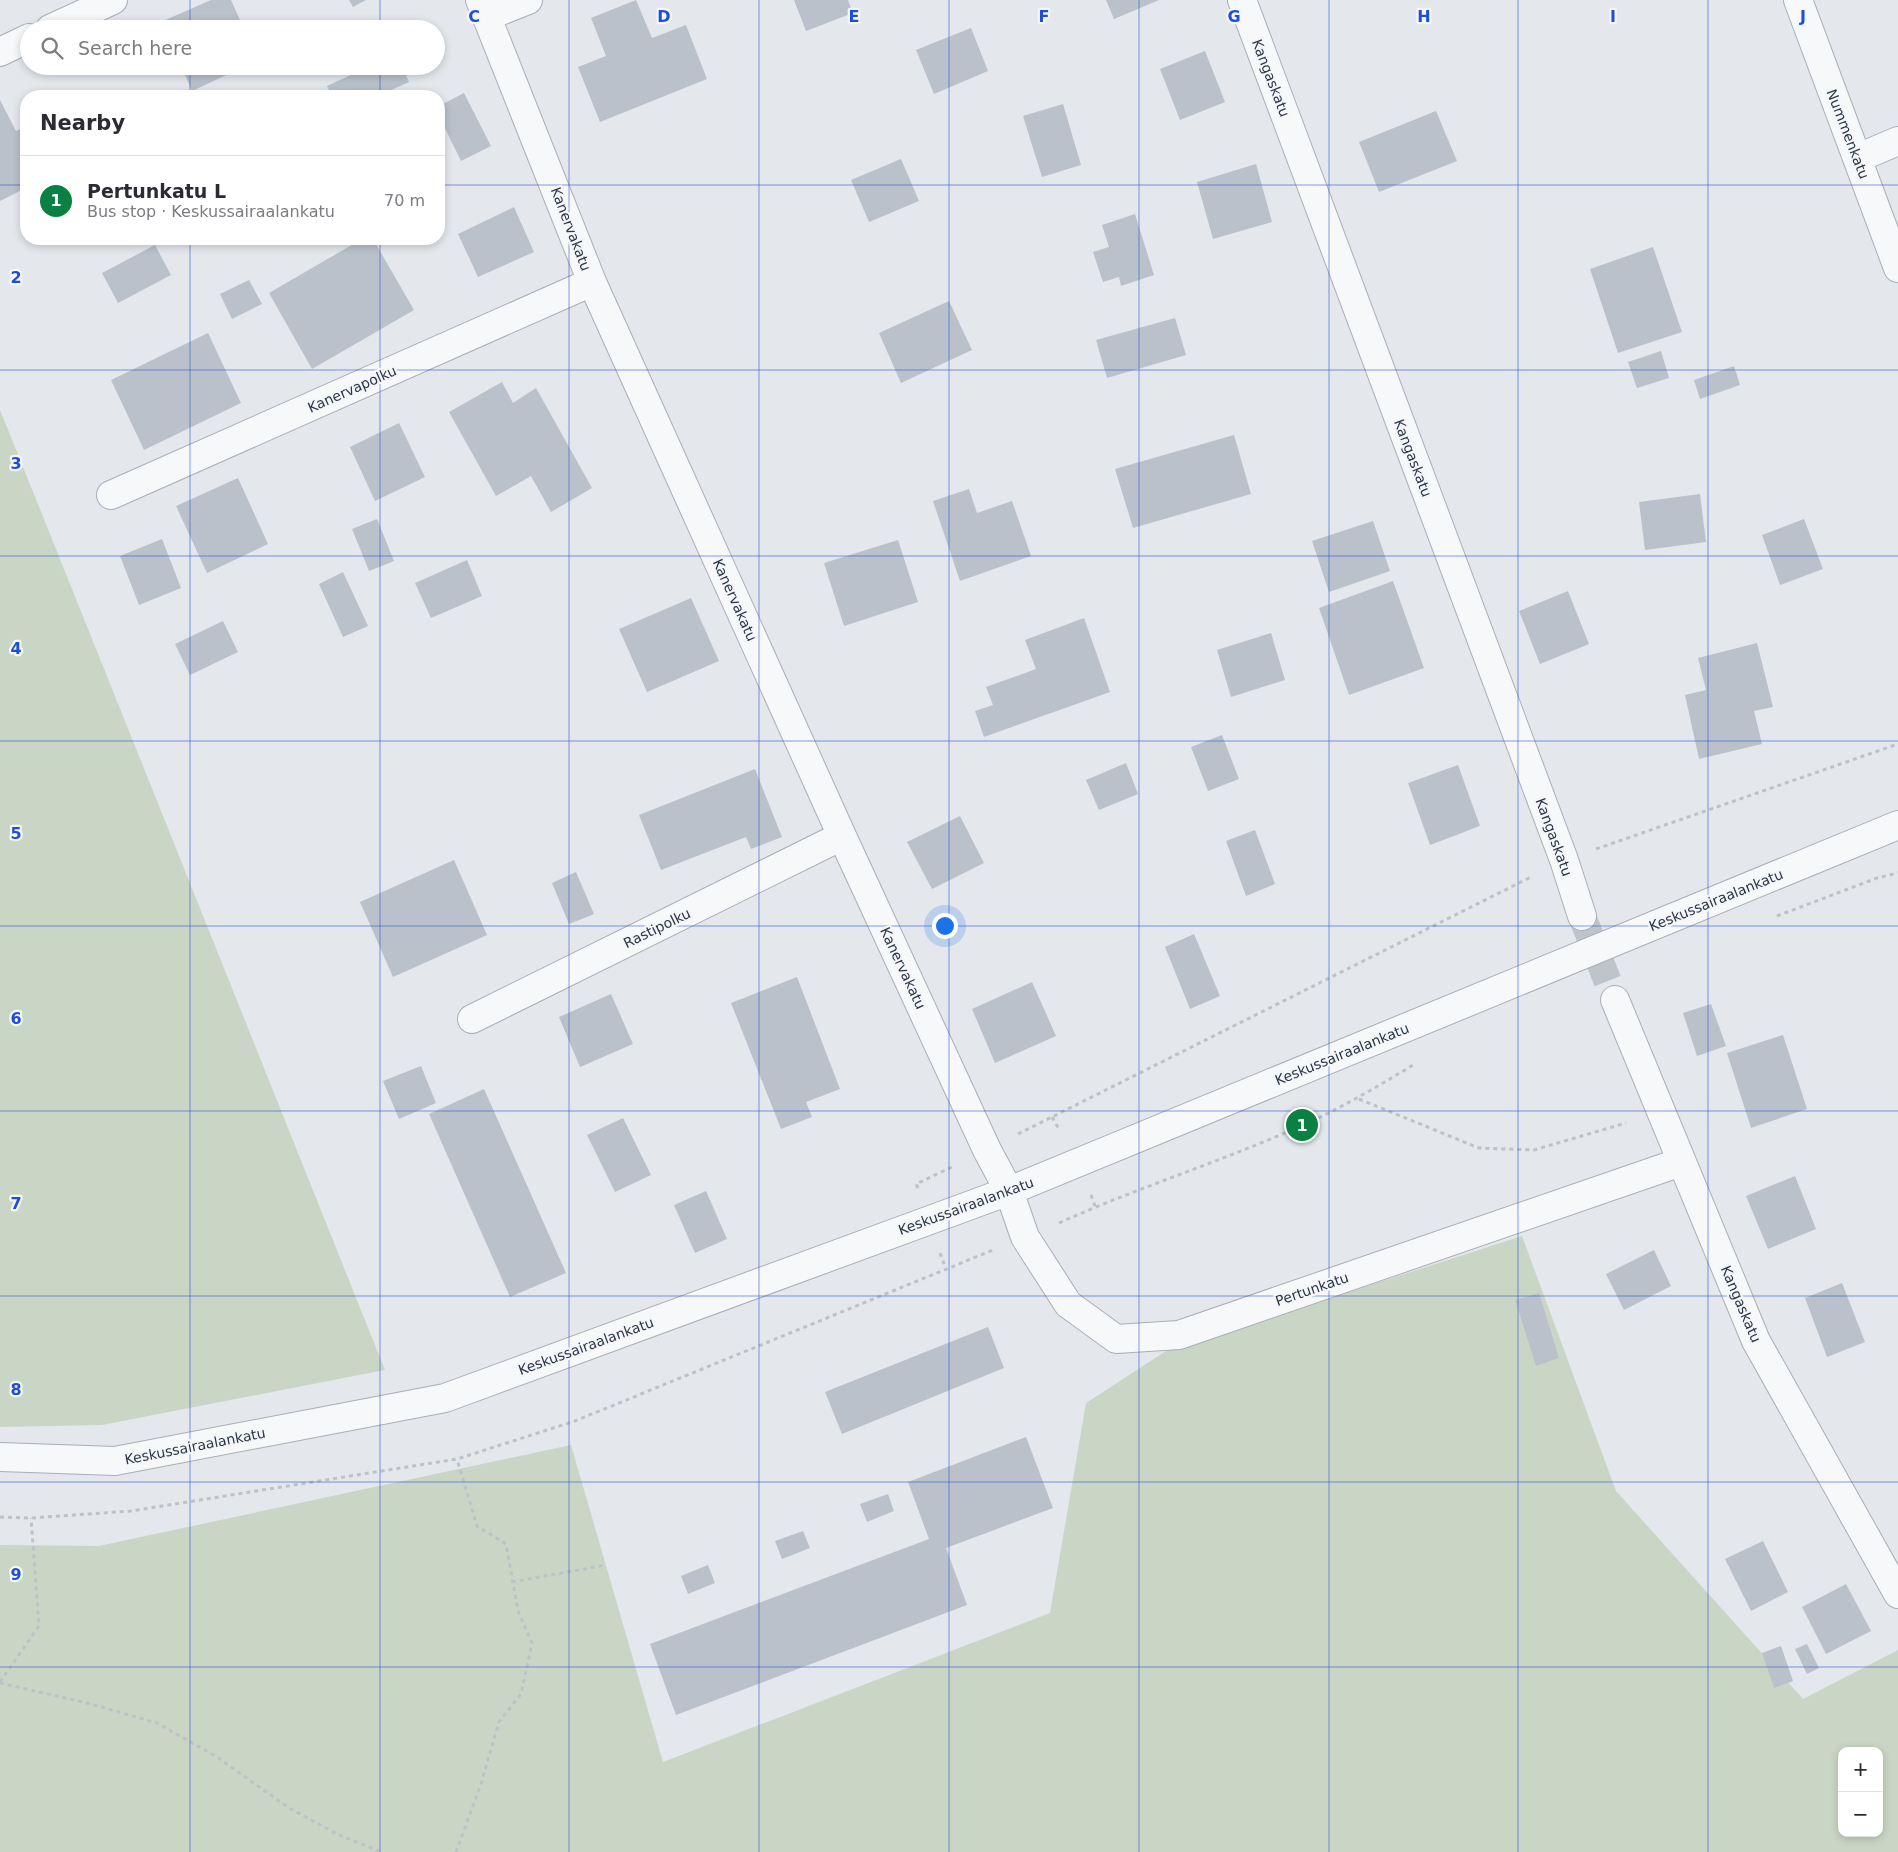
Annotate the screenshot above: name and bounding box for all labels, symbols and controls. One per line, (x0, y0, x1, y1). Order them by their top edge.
text: C (468, 7, 480, 26)
text: D (657, 7, 671, 26)
text: E (849, 7, 859, 26)
text: F (1039, 7, 1049, 26)
text: G (1227, 7, 1241, 26)
text: H (1417, 7, 1431, 26)
text: I (1610, 7, 1616, 26)
text: J (1799, 7, 1806, 26)
search box (20, 20, 445, 75)
icon: search (38, 34, 66, 62)
text: Search here (78, 37, 192, 59)
street label: Kangaskatu (1249, 37, 1293, 119)
street label: Nummenkatu (1824, 87, 1872, 181)
text: Nearby (40, 111, 125, 135)
text: Pertunkatu L (87, 180, 226, 202)
street label: Kanervakatu (548, 185, 594, 273)
text: 1 (50, 191, 62, 210)
text: 70 m (384, 191, 425, 210)
text: Bus stop · Keskussairaalankatu (87, 202, 335, 221)
text: 2 (10, 268, 22, 287)
street label: Kanervapolku (305, 362, 399, 416)
street label: Kangaskatu (1391, 417, 1435, 499)
text: 3 (10, 454, 22, 473)
street label: Kanervakatu (710, 556, 760, 644)
text: 4 (10, 639, 22, 658)
street label: Kangaskatu (1532, 796, 1576, 878)
text: 5 (10, 824, 22, 843)
street label: Keskussairaalankatu (1647, 866, 1785, 934)
street label: Rastipolku (621, 905, 693, 951)
your location (932, 913, 958, 939)
street label: Kanervakatu (877, 925, 929, 1011)
text: 6 (10, 1009, 22, 1028)
street label: Keskussairaalankatu (1273, 1020, 1411, 1088)
pin: 1 (1286, 1106, 1318, 1144)
street label: Keskussairaalankatu (896, 1174, 1036, 1238)
text: 7 (10, 1194, 22, 1213)
street label: Kangaskatu (1718, 1263, 1764, 1345)
street label: Pertunkatu (1273, 1269, 1351, 1309)
street label: Keskussairaalankatu (516, 1314, 656, 1378)
text: 8 (10, 1380, 22, 1399)
street label: Keskussairaalankatu (123, 1424, 267, 1468)
text: 9 (10, 1565, 22, 1584)
map controls (1838, 1747, 1883, 1837)
button: + (1838, 1747, 1883, 1792)
button: − (1838, 1792, 1883, 1837)

